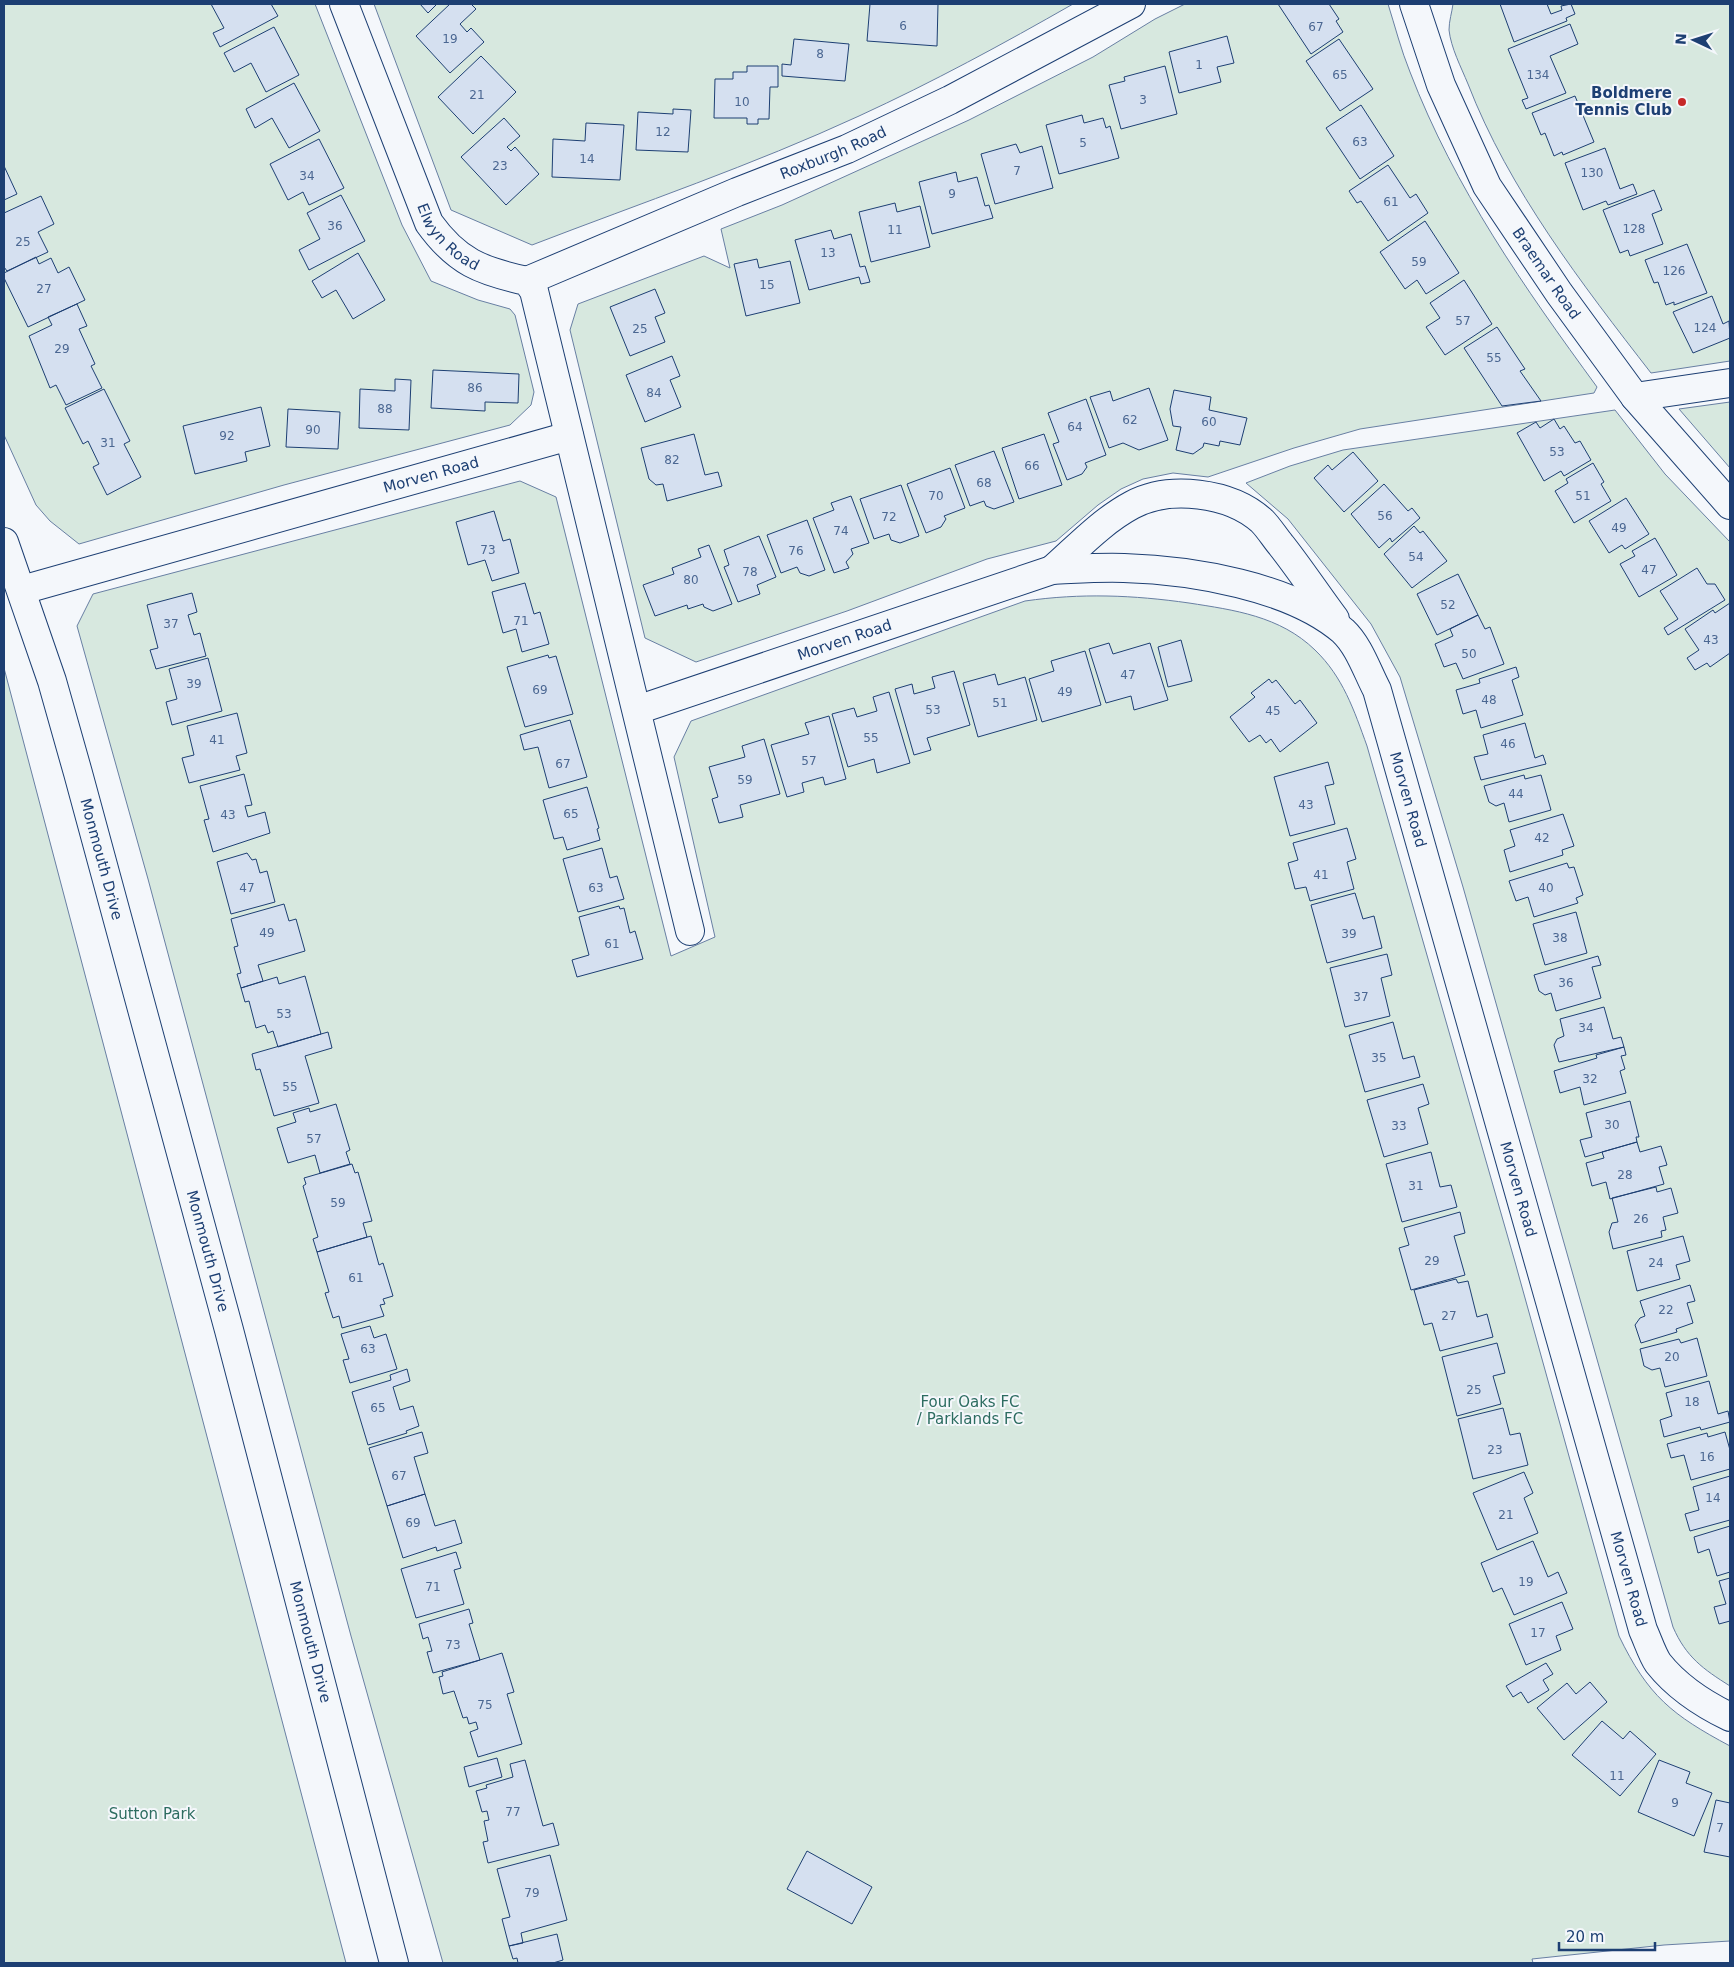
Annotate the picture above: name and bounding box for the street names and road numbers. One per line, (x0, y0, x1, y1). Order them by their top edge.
street label: Roxburgh Road (778, 123, 889, 183)
street label: Elwyn Road (413, 201, 482, 275)
street label: Braemar Road (1509, 224, 1584, 323)
street label: Morven Road (381, 453, 481, 497)
street label: Morven Road (795, 616, 894, 664)
street label: Morven Road (1386, 750, 1430, 849)
street label: Monmouth Drive (76, 796, 126, 922)
street label: Morven Road (1496, 1140, 1540, 1239)
street label: Monmouth Drive (183, 1188, 233, 1314)
street label: Morven Road (1607, 1529, 1651, 1629)
street label: Monmouth Drive (286, 1579, 335, 1705)

